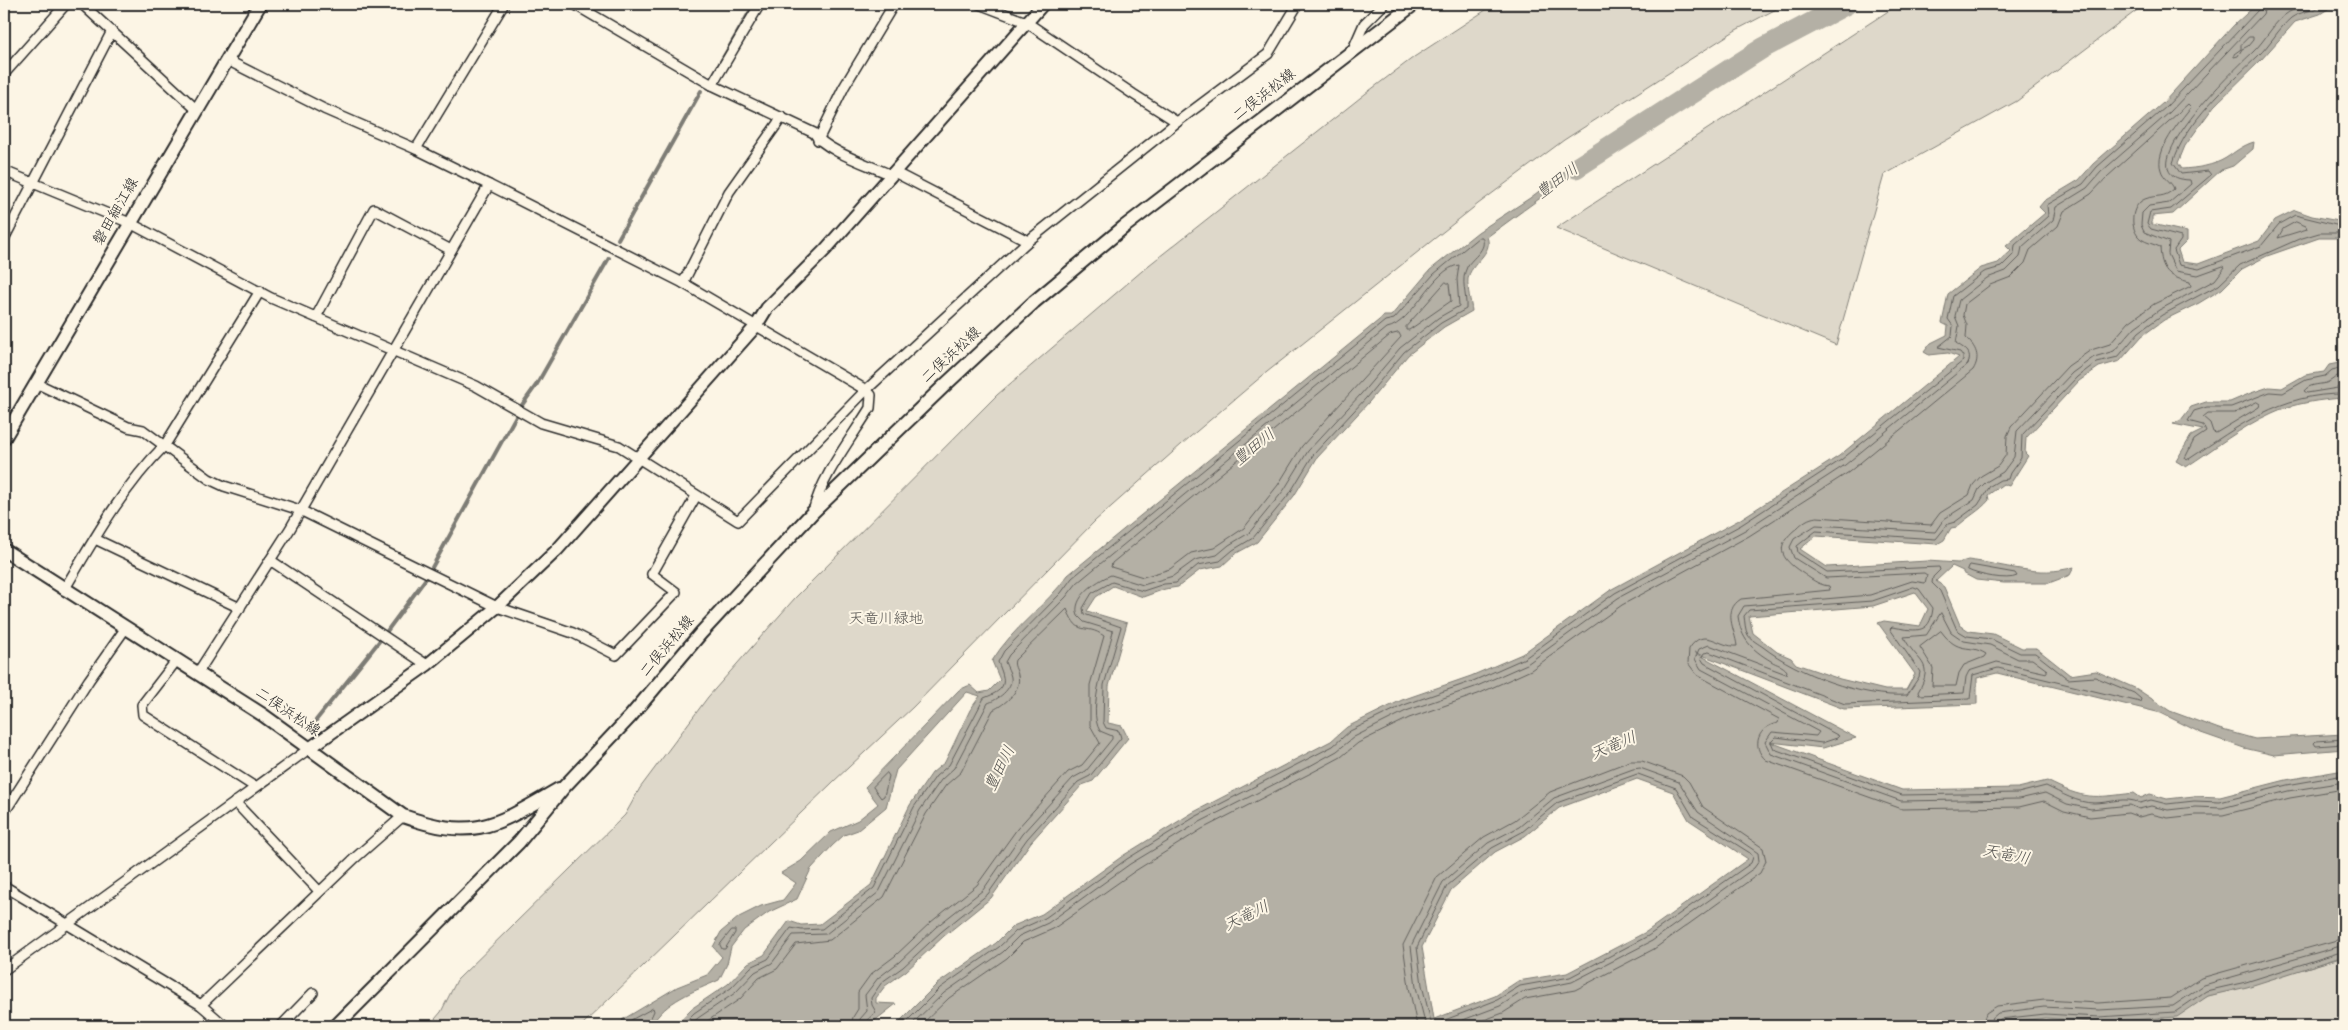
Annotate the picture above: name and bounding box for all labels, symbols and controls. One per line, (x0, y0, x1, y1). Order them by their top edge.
street label: 二俣浜松線 (1229, 64, 1301, 128)
water label: 豊田川 (1532, 159, 1584, 205)
street label: 磐田細江線 (89, 174, 145, 250)
street label: 二俣浜松線 (917, 322, 987, 390)
water label: 豊田川 (1229, 424, 1281, 472)
park label: 天竜川緑地 (848, 609, 924, 631)
street label: 二俣浜松線 (635, 611, 701, 683)
street label: 二俣浜松線 (250, 683, 324, 743)
water label: 天竜川 (1587, 727, 1641, 767)
water label: 豊田川 (980, 742, 1022, 796)
water label: 天竜川 (1980, 840, 2032, 872)
water label: 天竜川 (1220, 896, 1274, 938)

